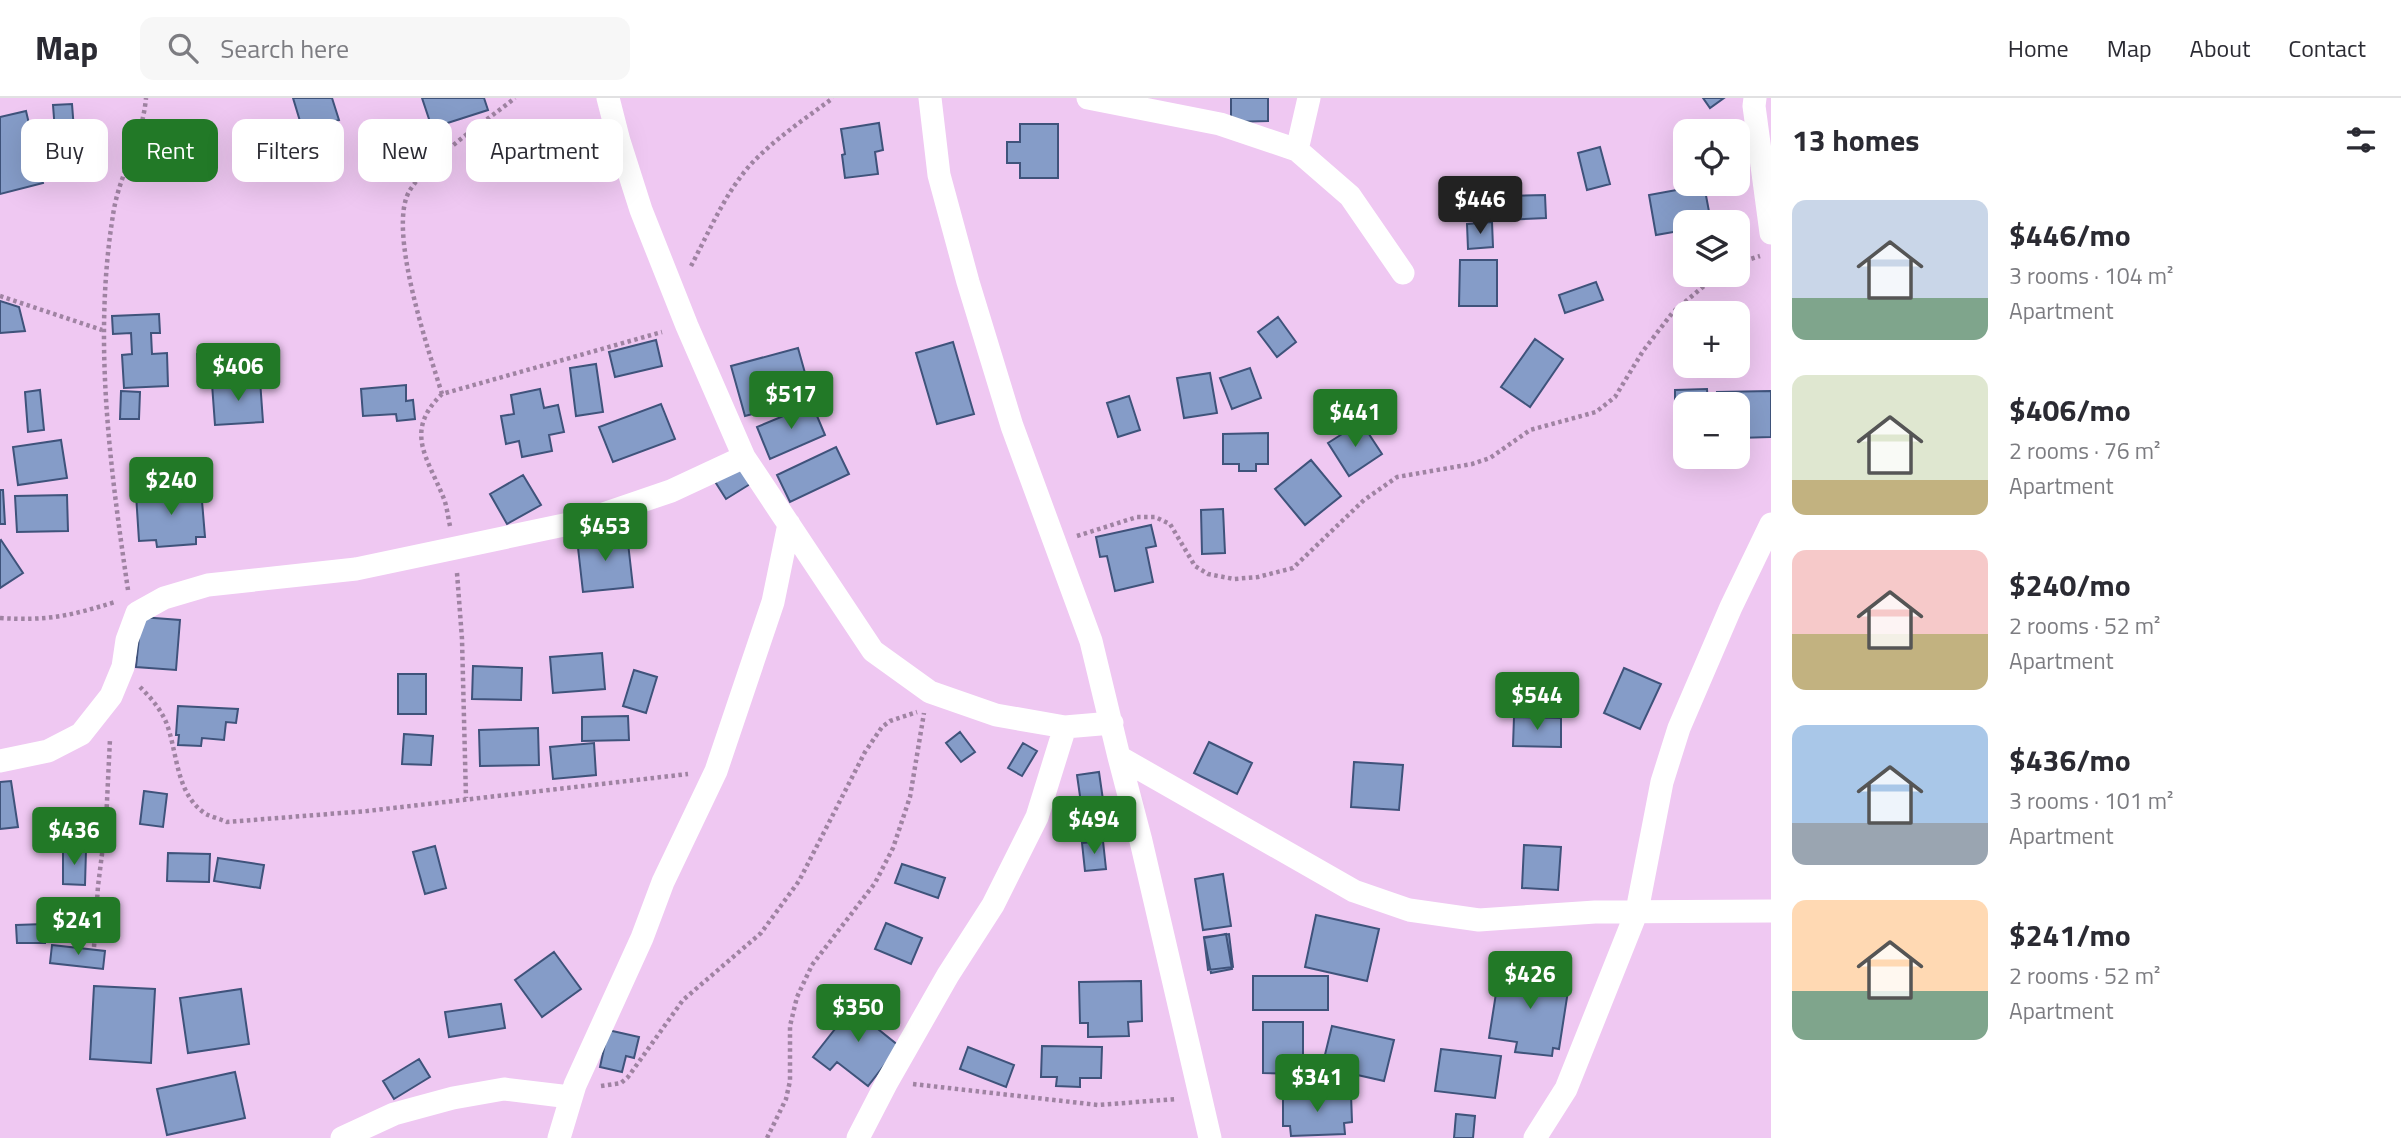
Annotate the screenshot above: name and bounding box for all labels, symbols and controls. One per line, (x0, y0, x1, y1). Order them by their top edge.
search box (140, 17, 630, 80)
text: Map (35, 23, 98, 73)
icon: search (164, 29, 202, 67)
text: Search here (220, 29, 349, 68)
text: Home (2008, 30, 2069, 66)
text: Map (2107, 30, 2152, 66)
text: About (2190, 30, 2250, 66)
text: Contact (2288, 30, 2366, 66)
text: 13 homes (1792, 117, 1919, 163)
chip: Buy (21, 119, 108, 182)
chip: Rent (122, 119, 218, 182)
chip: Filters (232, 119, 344, 182)
chip: New (358, 119, 452, 182)
chip: Apartment (466, 119, 623, 182)
map controls (1673, 119, 1750, 469)
button: locate (1673, 119, 1750, 196)
icon: filters (2342, 121, 2380, 159)
pin: $446 (1439, 176, 1521, 236)
text: $446 (1454, 181, 1506, 216)
button: layers (1673, 210, 1750, 287)
text: $446/mo (2009, 212, 2131, 258)
icon: home (1848, 228, 1932, 312)
text: 3 rooms · 104 m² (2009, 258, 2173, 293)
text: Apartment (2009, 293, 2114, 328)
button: + (1673, 301, 1750, 378)
pin: $406 (197, 344, 279, 403)
text: $406 (212, 348, 264, 383)
pin: $517 (750, 372, 832, 431)
text: $517 (765, 376, 817, 411)
text: $406/mo (2009, 387, 2131, 433)
pin: $441 (1314, 390, 1396, 449)
button: − (1673, 392, 1750, 469)
text: $441 (1329, 394, 1381, 429)
icon: home (1848, 403, 1932, 487)
text: 2 rooms · 76 m² (2009, 433, 2160, 468)
pin: $240 (130, 458, 212, 517)
text: $240 (145, 462, 197, 497)
text: Apartment (2009, 468, 2114, 503)
pin: $453 (564, 504, 646, 563)
text: $453 (579, 508, 631, 543)
text: $240/mo (2009, 562, 2131, 608)
icon: home (1848, 578, 1932, 662)
text: 2 rooms · 52 m² (2009, 608, 2160, 643)
text: Apartment (2009, 643, 2114, 678)
pin: $544 (1496, 672, 1578, 732)
text: $544 (1511, 677, 1563, 712)
text: $436/mo (2009, 737, 2131, 783)
icon: home (1848, 753, 1932, 837)
text: 3 rooms · 101 m² (2009, 783, 2173, 818)
pin: $494 (1053, 796, 1135, 856)
text: $494 (1068, 801, 1120, 836)
pin: $436 (33, 808, 115, 867)
text: $436 (48, 812, 100, 847)
text: Apartment (2009, 818, 2114, 853)
pin: $241 (37, 898, 119, 957)
text: $241 (52, 902, 104, 937)
text: $241/mo (2009, 912, 2131, 958)
icon: home (1848, 928, 1932, 1012)
pin: $426 (1489, 951, 1571, 1011)
text: $426 (1504, 956, 1556, 991)
text: 2 rooms · 52 m² (2009, 958, 2160, 993)
pin: $350 (817, 984, 899, 1044)
text: $350 (832, 989, 884, 1024)
text: Apartment (2009, 993, 2114, 1028)
pin: $341 (1276, 1054, 1358, 1114)
text: $341 (1291, 1059, 1343, 1094)

